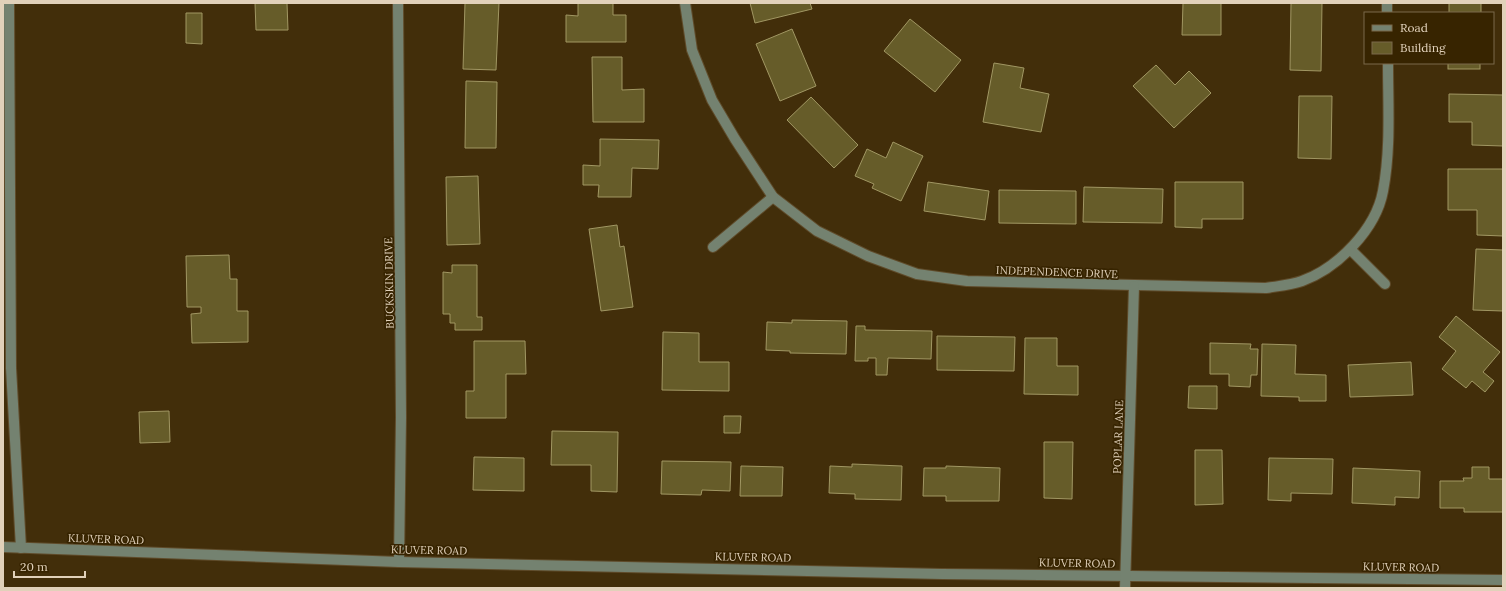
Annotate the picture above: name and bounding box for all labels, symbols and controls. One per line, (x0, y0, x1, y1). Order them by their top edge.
legend (1364, 12, 1494, 64)
text: Road (1400, 20, 1428, 35)
text: Building (1400, 40, 1446, 55)
street label: BUCKSKIN DRIVE (381, 237, 397, 329)
street label: INDEPENDENCE DRIVE (996, 263, 1118, 281)
street label: POPLAR LANE (1110, 400, 1126, 474)
street label: KLUVER ROAD (68, 531, 144, 547)
street label: KLUVER ROAD (391, 542, 467, 558)
street label: KLUVER ROAD (715, 549, 791, 565)
scale bar (14, 553, 85, 579)
street label: KLUVER ROAD (1039, 555, 1115, 571)
text: 20 m (20, 559, 48, 574)
street label: KLUVER ROAD (1363, 559, 1439, 575)

